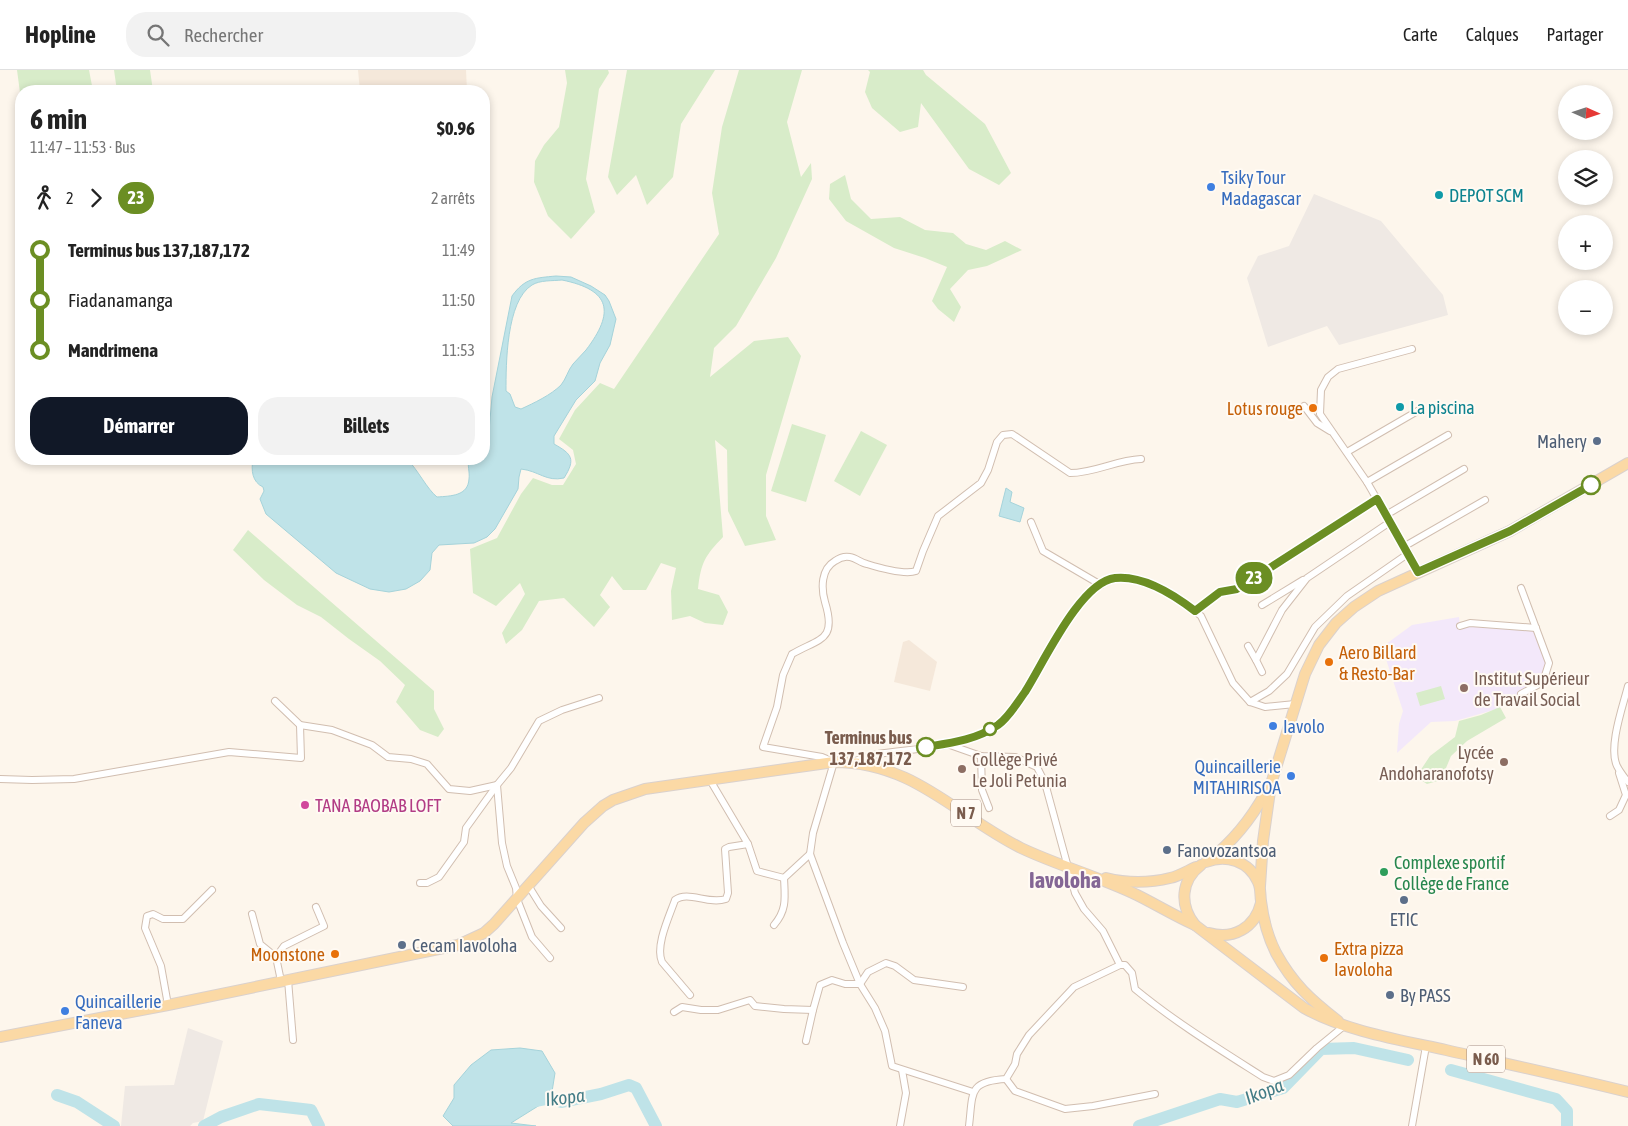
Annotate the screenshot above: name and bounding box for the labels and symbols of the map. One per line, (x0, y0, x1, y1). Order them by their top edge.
north arrow (1558, 85, 1612, 140)
place label: Tsiky Tour Madagascar (1221, 167, 1301, 209)
marker: Tsiky Tour Madagascar (1205, 181, 1217, 193)
place label: DEPOT SCM (1449, 185, 1524, 206)
marker: DEPOT SCM (1433, 189, 1445, 201)
place label: La piscina (1410, 397, 1475, 418)
place label: Lotus rouge (1227, 398, 1303, 419)
marker: La piscina (1394, 401, 1406, 413)
marker: Lotus rouge (1307, 402, 1319, 414)
place label: Mahery (1537, 431, 1587, 452)
marker: Mahery (1591, 435, 1603, 447)
unlabelled marker (1581, 475, 1601, 495)
line badge: 23 (1232, 562, 1276, 594)
place label: Aero Billard & Resto-Bar (1339, 642, 1417, 684)
marker: Aero Billard & Resto-Bar (1323, 656, 1335, 668)
place label: Institut Supérieur de Travail Social (1474, 668, 1590, 710)
marker: Institut Supérieur de Travail Social (1458, 682, 1470, 694)
place label: Iavolo (1283, 716, 1325, 737)
marker: Iavolo (1267, 720, 1279, 732)
unlabelled marker (983, 722, 997, 736)
place label: Terminus bus 137,187,172 (825, 727, 913, 769)
marker: Terminus bus 137,187,172 (916, 737, 936, 757)
place label: Lycée Andoharanofotsy (1379, 742, 1494, 784)
place label: Collège Privé Le Joli Petunia (972, 749, 1067, 791)
place label: Quincaillerie MITAHIRISOA (1193, 756, 1281, 798)
marker: Lycée Andoharanofotsy (1498, 756, 1510, 768)
marker: Collège Privé Le Joli Petunia (956, 763, 968, 775)
marker: Quincaillerie MITAHIRISOA (1285, 770, 1297, 782)
place label: TANA BAOBAB LOFT (315, 795, 441, 816)
marker: TANA BAOBAB LOFT (299, 799, 311, 811)
road number: N 7 (951, 800, 981, 826)
place label: Fanovozantsoa (1177, 840, 1277, 861)
marker: Fanovozantsoa (1161, 844, 1173, 856)
place label: Complexe sportif Collège de France (1394, 852, 1509, 894)
marker: Complexe sportif Collège de France (1378, 866, 1390, 878)
district label: Iavoloha (1029, 867, 1101, 893)
marker: ETIC (1398, 894, 1410, 906)
place label: ETIC (1390, 909, 1418, 930)
place label: Cecam Iavoloha (412, 935, 517, 956)
place label: Extra pizza Iavoloha (1334, 938, 1404, 980)
marker: Cecam Iavoloha (396, 939, 408, 951)
place label: Moonstone (251, 944, 325, 965)
marker: Moonstone (329, 948, 341, 960)
marker: Extra pizza Iavoloha (1318, 952, 1330, 964)
place label: By PASS (1400, 985, 1451, 1006)
marker: By PASS (1384, 989, 1396, 1001)
place label: Quincaillerie Faneva (75, 991, 161, 1033)
marker: Quincaillerie Faneva (59, 1005, 71, 1017)
road number: N 60 (1467, 1046, 1505, 1072)
water label: Ikopa (1242, 1073, 1287, 1109)
water label: Ikopa (544, 1084, 586, 1110)

